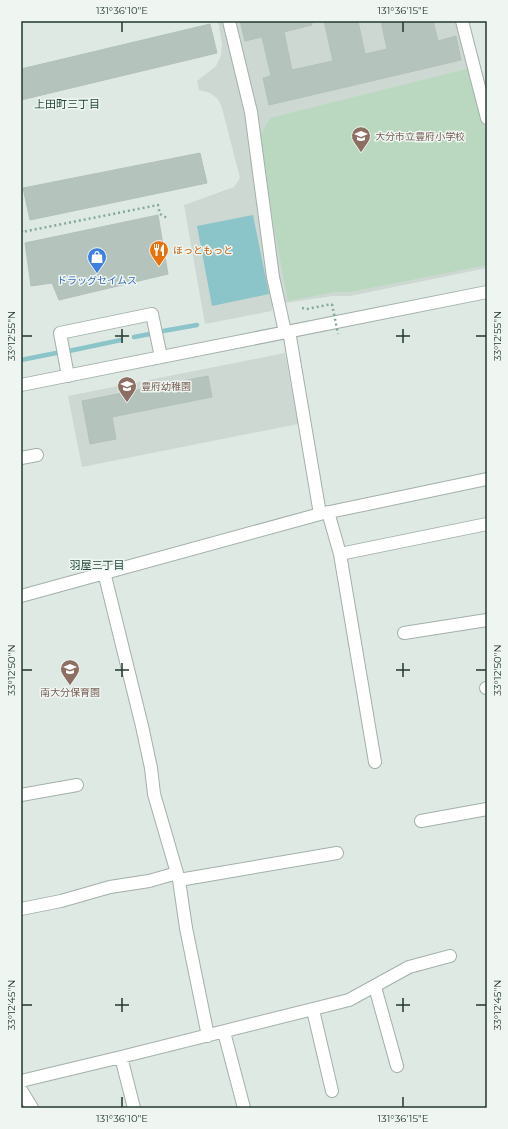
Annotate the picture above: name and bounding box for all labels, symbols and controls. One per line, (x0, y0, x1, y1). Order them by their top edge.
text: 131°36'10"E (96, 4, 148, 17)
text: 131°36'15"E (377, 4, 429, 17)
district label: 上田町三丁目 (34, 97, 100, 111)
school or university icon: 大分市立豊府小学校 (350, 125, 372, 153)
place label: 大分市立豊府小学校 (375, 130, 465, 143)
restaurant icon: ほっともっと (148, 239, 170, 267)
place label: ほっともっと (173, 244, 233, 257)
shop icon: ドラッグセイムス (86, 246, 108, 274)
place label: ドラッグセイムス (57, 274, 137, 287)
text: 33°12'55"N (5, 311, 18, 361)
text: 33°12'55"N (491, 311, 504, 361)
school or university icon: 豊府幼稚園 (116, 375, 138, 403)
place label: 豊府幼稚園 (141, 380, 191, 393)
district label: 羽屋三丁目 (70, 558, 125, 572)
text: 33°12'50"N (5, 644, 18, 696)
text: 33°12'50"N (491, 644, 504, 696)
school or university icon: 南大分保育園 (59, 658, 81, 686)
place label: 南大分保育園 (40, 686, 100, 699)
text: 33°12'45"N (5, 980, 18, 1030)
text: 33°12'45"N (491, 980, 504, 1030)
text: 131°36'10"E (96, 1112, 148, 1125)
text: 131°36'15"E (377, 1112, 429, 1125)

